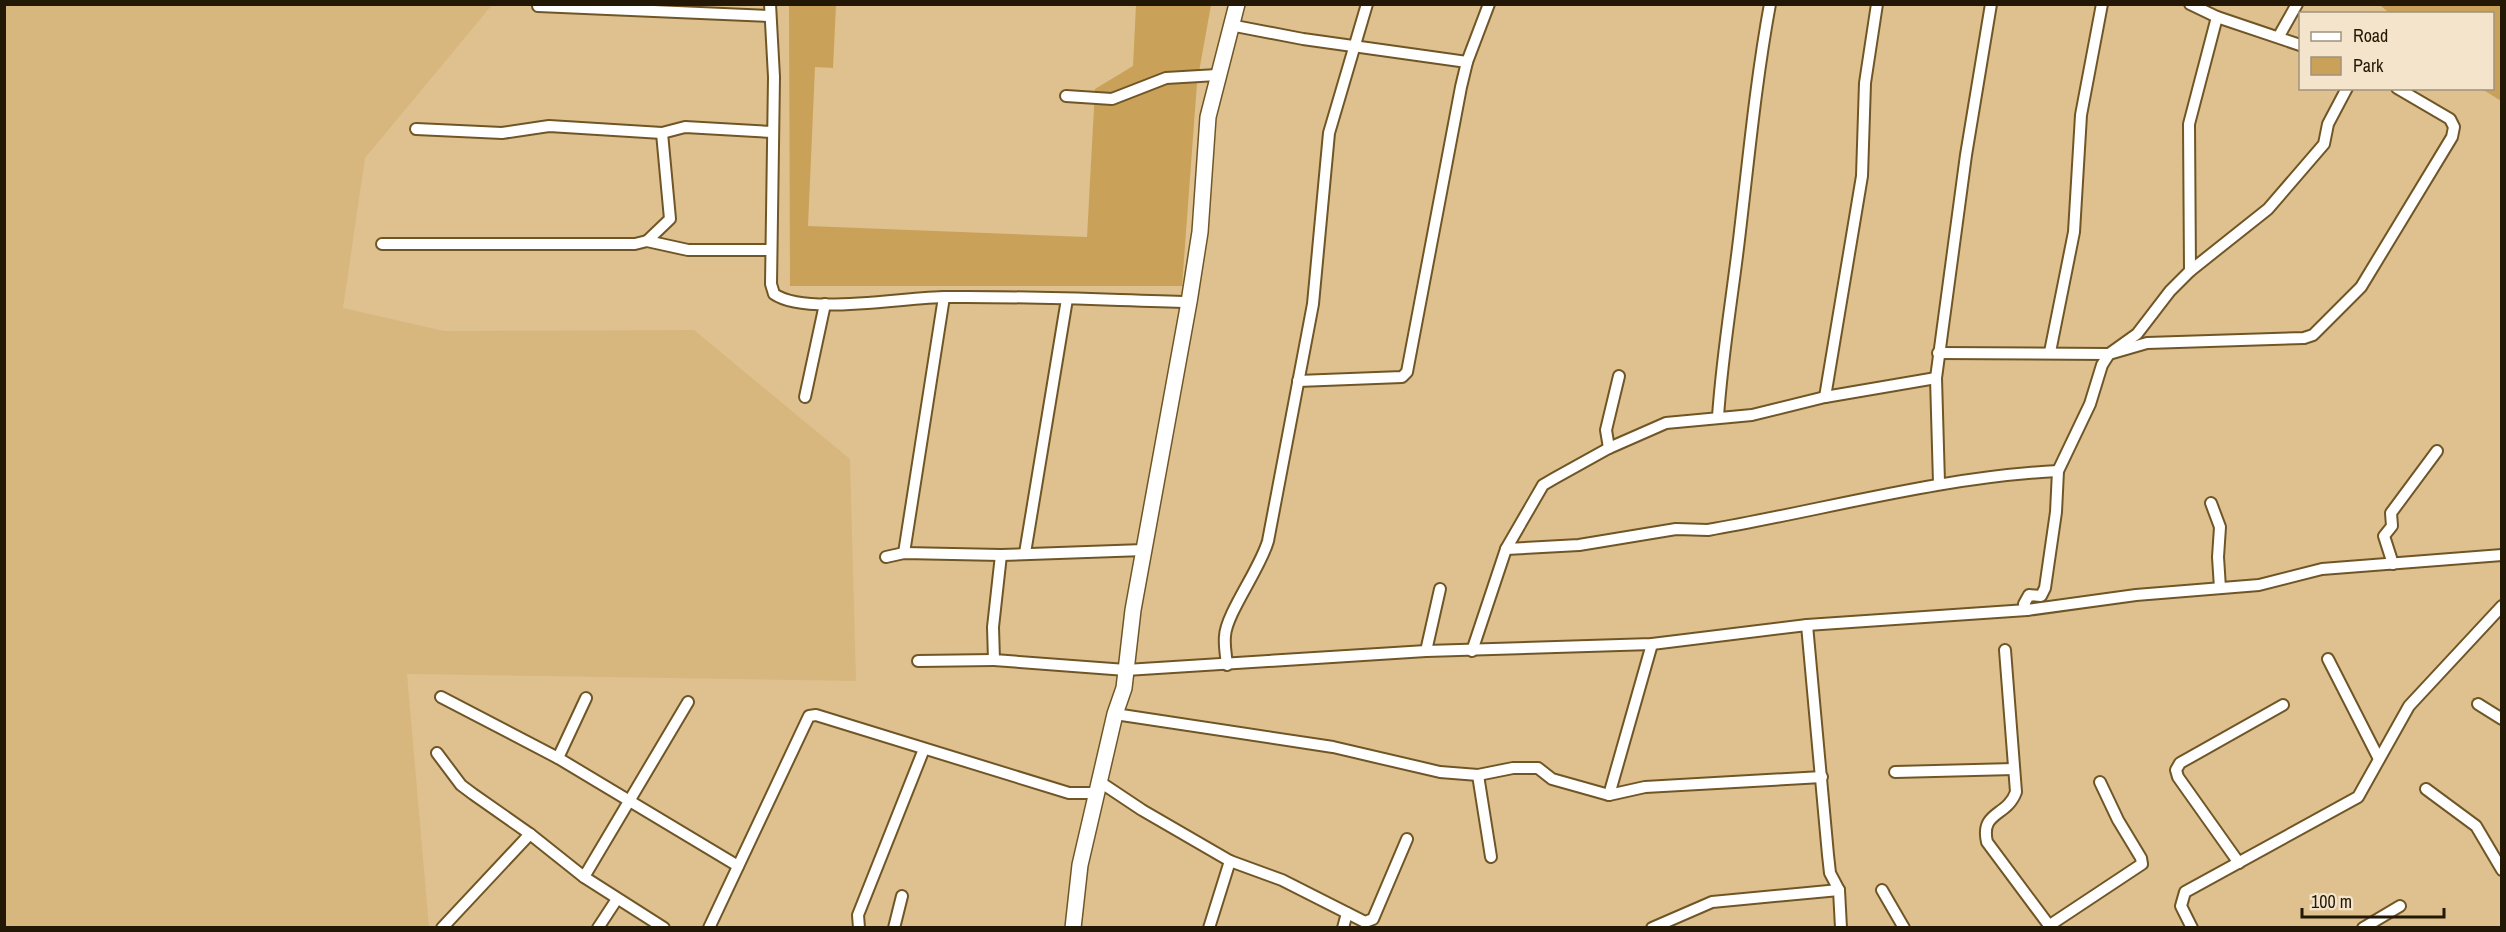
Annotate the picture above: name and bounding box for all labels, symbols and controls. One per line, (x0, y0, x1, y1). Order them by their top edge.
legend (2299, 12, 2494, 90)
text: Road (2353, 23, 2388, 48)
text: Park (2353, 53, 2384, 78)
scale bar (2302, 881, 2444, 919)
text: 100 m (2311, 889, 2352, 914)

